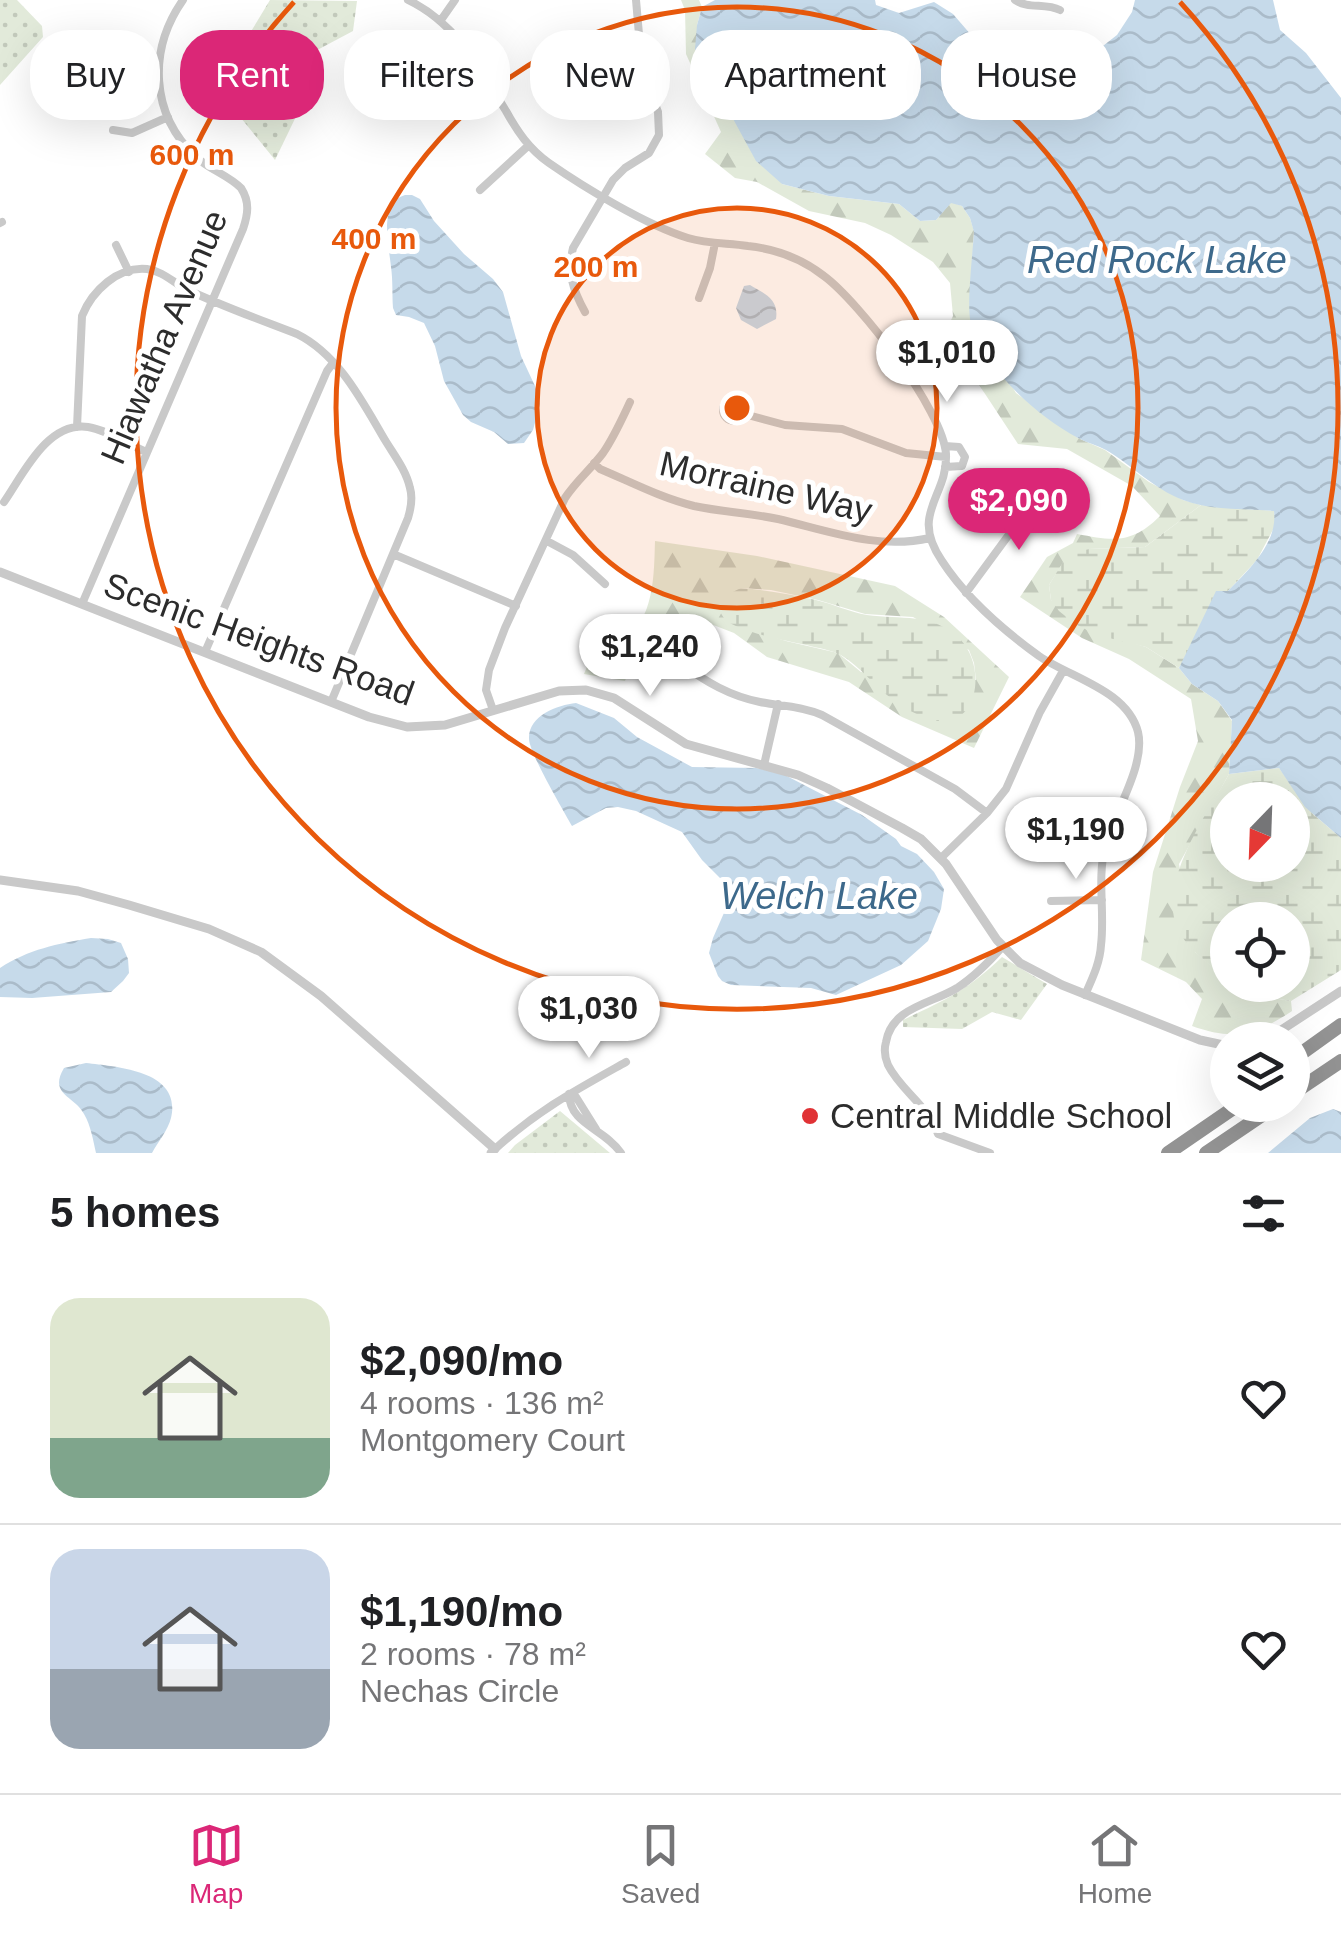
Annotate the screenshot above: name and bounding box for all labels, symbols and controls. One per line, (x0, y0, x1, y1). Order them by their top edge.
chip: Buy (30, 30, 160, 120)
chip: Rent (180, 30, 324, 120)
chip: Filters (344, 30, 510, 120)
chip: New (530, 30, 670, 120)
chip: Apartment (690, 30, 921, 120)
chip: House (941, 30, 1112, 120)
text: 600 m (149, 138, 235, 171)
street label: Hiawatha Avenue (92, 204, 235, 470)
text: 400 m (331, 222, 417, 255)
water label: Red Rock Lake (1027, 239, 1287, 281)
text: 200 m (553, 250, 639, 283)
pin: $1,010 (866, 320, 1028, 405)
text: $1,010 (898, 334, 996, 370)
centre of rings (719, 390, 755, 426)
street label: Morraine Way (656, 443, 876, 530)
pin: $2,090 (938, 468, 1100, 553)
text: $2,090 (970, 482, 1068, 518)
street label: Scenic Heights Road (99, 564, 419, 713)
pin: $1,240 (569, 614, 731, 699)
text: $1,240 (601, 628, 699, 664)
north arrow (1210, 782, 1310, 882)
map controls (1210, 782, 1310, 1122)
pin: $1,190 (995, 797, 1157, 882)
text: $1,190 (1027, 811, 1125, 847)
water label: Welch Lake (720, 875, 918, 917)
button: locate (1210, 902, 1310, 1002)
pin: $1,030 (508, 976, 670, 1061)
text: $1,030 (540, 990, 638, 1026)
button: layers (1210, 1022, 1310, 1122)
place label: Central Middle School (830, 1096, 1172, 1135)
marker: Central Middle School (799, 1105, 821, 1127)
icon: filters (1236, 1186, 1291, 1241)
text: 5 homes (50, 1189, 220, 1236)
text: $2,090/mo (360, 1337, 563, 1384)
icon: home (130, 1338, 250, 1458)
icon: heart (1236, 1371, 1291, 1426)
text: 4 rooms · 136 m² (360, 1385, 604, 1421)
text: Montgomery Court (360, 1422, 625, 1458)
text: $1,190/mo (360, 1588, 563, 1635)
icon: home (130, 1589, 250, 1709)
icon: heart (1236, 1622, 1291, 1677)
text: 2 rooms · 78 m² (360, 1636, 586, 1672)
text: Nechas Circle (360, 1673, 559, 1709)
tab: Map (189, 1818, 244, 1910)
tab: Saved (621, 1818, 700, 1910)
tab: Home (1078, 1818, 1152, 1910)

